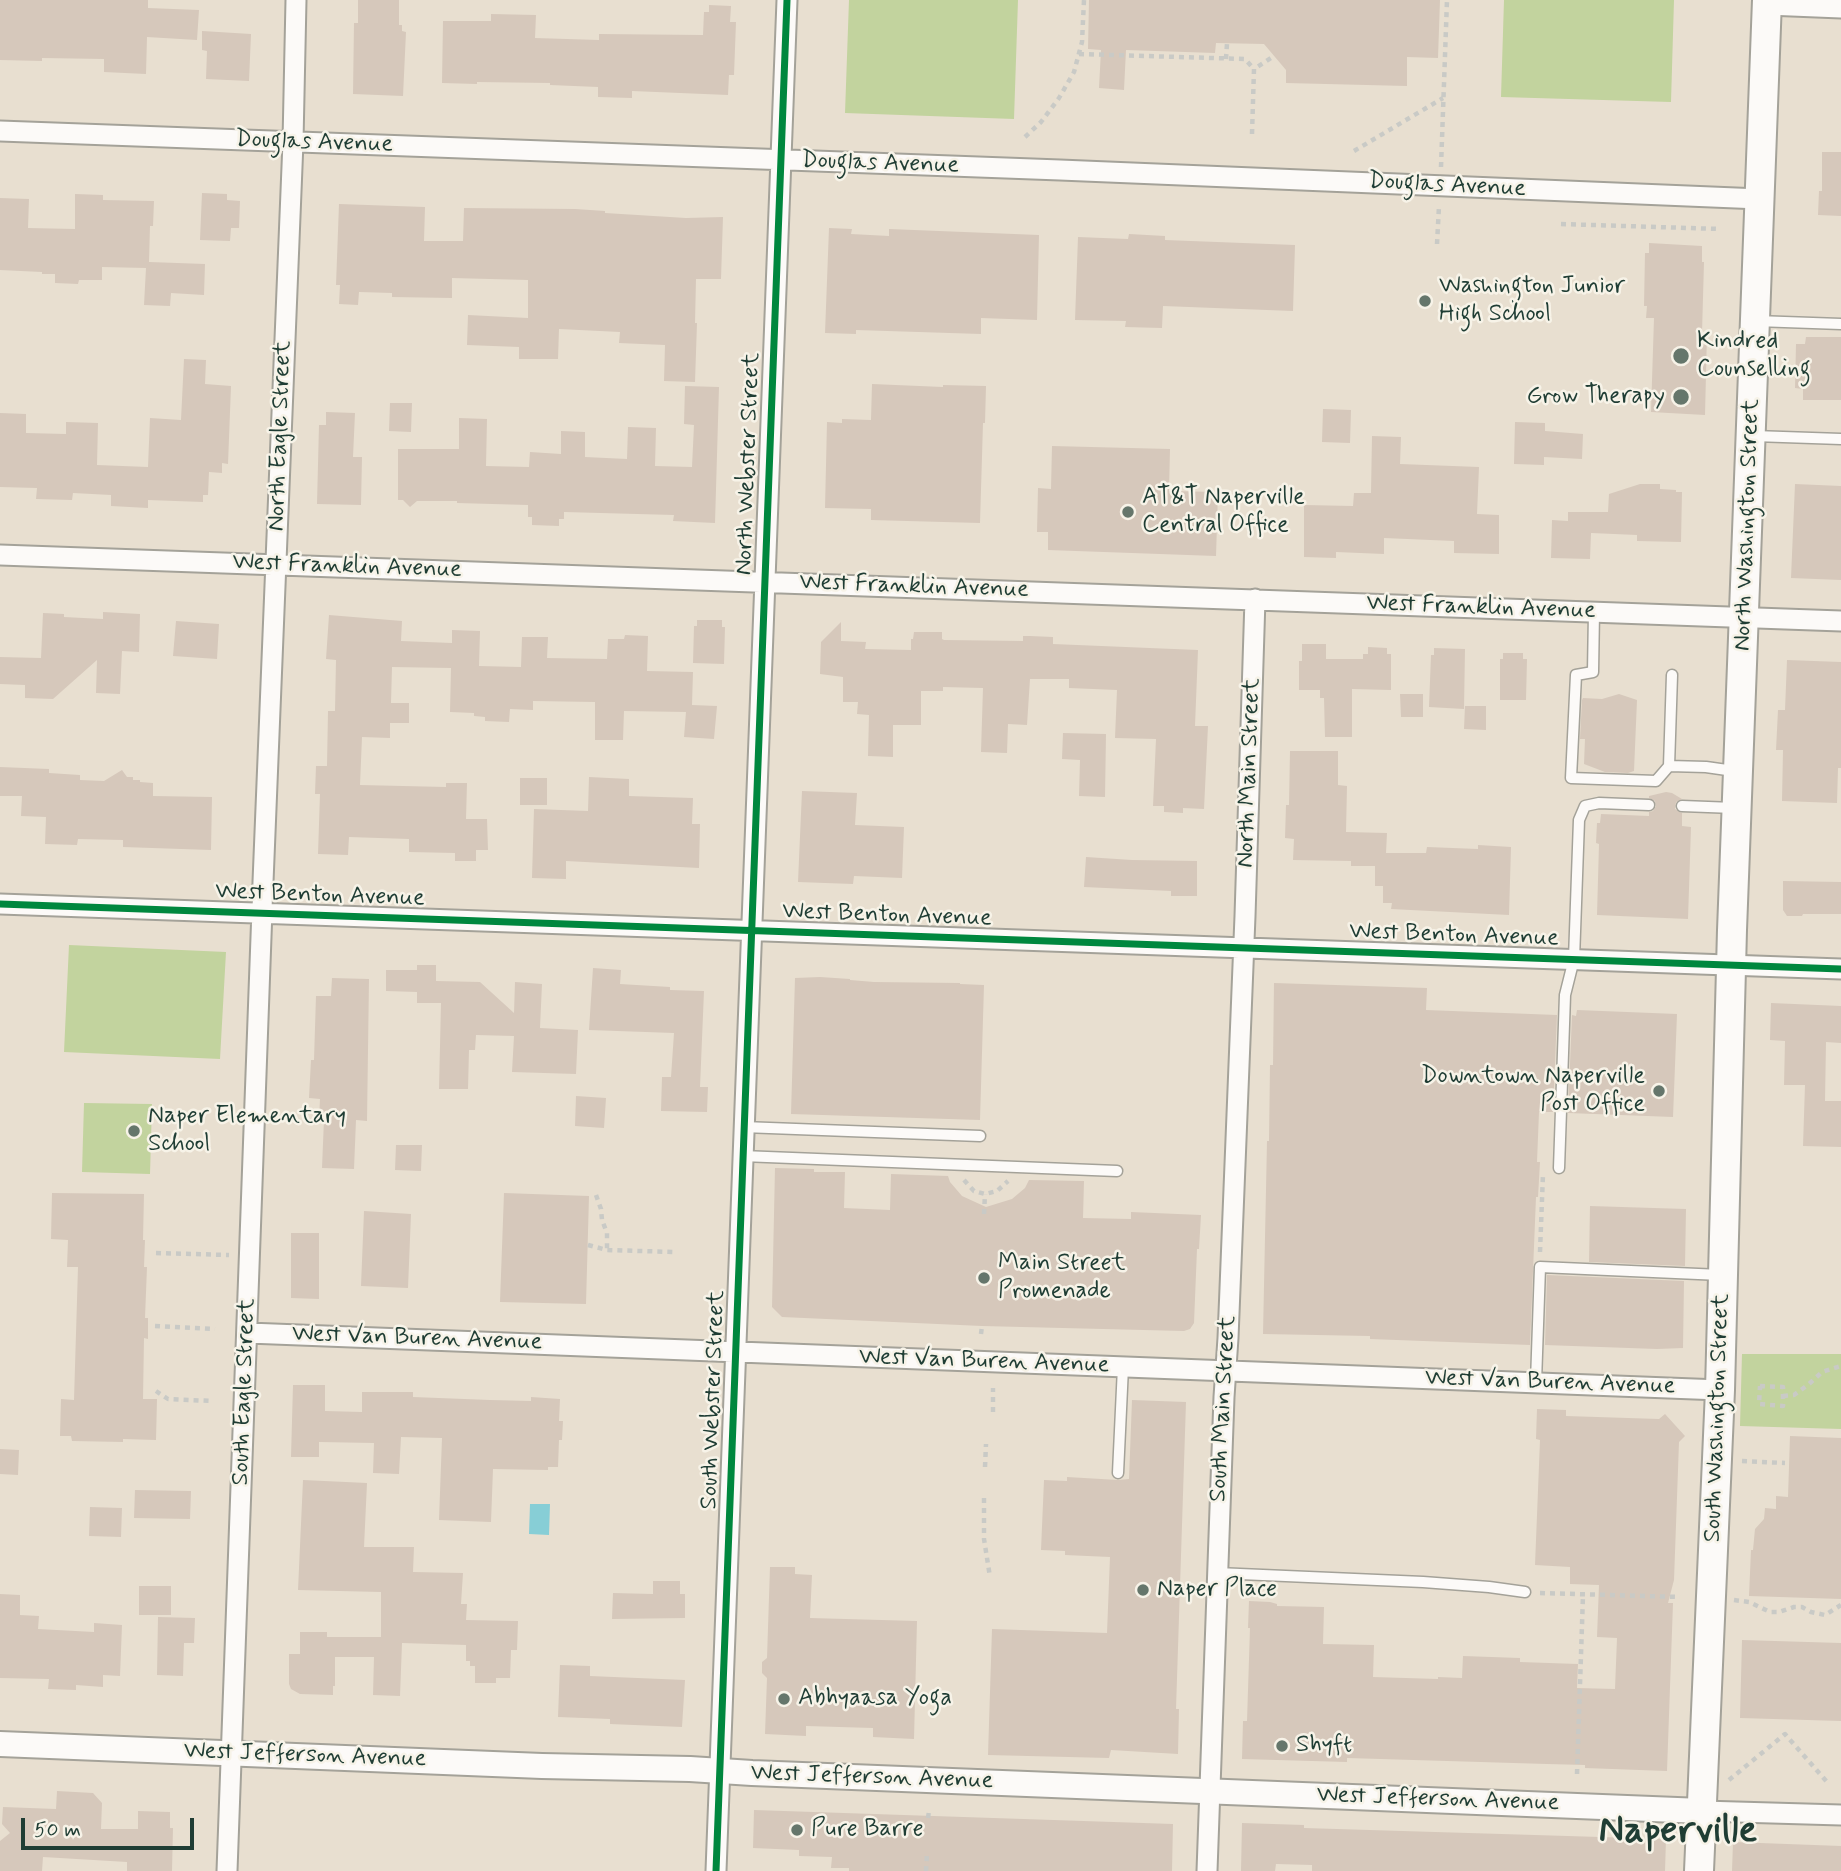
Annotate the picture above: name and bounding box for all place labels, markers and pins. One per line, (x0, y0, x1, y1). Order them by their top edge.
place label: Washington Junior High School (1439, 273, 1625, 329)
marker: Washington Junior High School (1417, 293, 1433, 309)
place label: Kindred Counselling (1697, 328, 1811, 384)
marker: Kindred Counselling (1671, 346, 1691, 366)
place label: Grow Therapy (1526, 383, 1665, 411)
marker: Grow Therapy (1671, 387, 1691, 407)
place label: AT&T Naperville Central Office (1142, 484, 1305, 540)
marker: AT&T Naperville Central Office (1120, 504, 1136, 520)
place label: Downtown Naperville Post Office (1421, 1063, 1645, 1119)
marker: Downtown Naperville Post Office (1651, 1083, 1667, 1099)
place label: Naper Elementary School (148, 1103, 346, 1159)
marker: Naper Elementary School (126, 1123, 142, 1139)
place label: Main Street Promenade (998, 1250, 1126, 1306)
marker: Main Street Promenade (976, 1270, 992, 1286)
place label: Naper Place (1157, 1576, 1277, 1604)
marker: Naper Place (1135, 1582, 1151, 1598)
place label: Abhyaasa Yoga (798, 1685, 952, 1713)
marker: Abhyaasa Yoga (776, 1691, 792, 1707)
place label: Shyft (1296, 1732, 1352, 1760)
marker: Shyft (1274, 1738, 1290, 1754)
place label: Pure Barre (811, 1816, 924, 1844)
marker: Pure Barre (789, 1822, 805, 1838)

